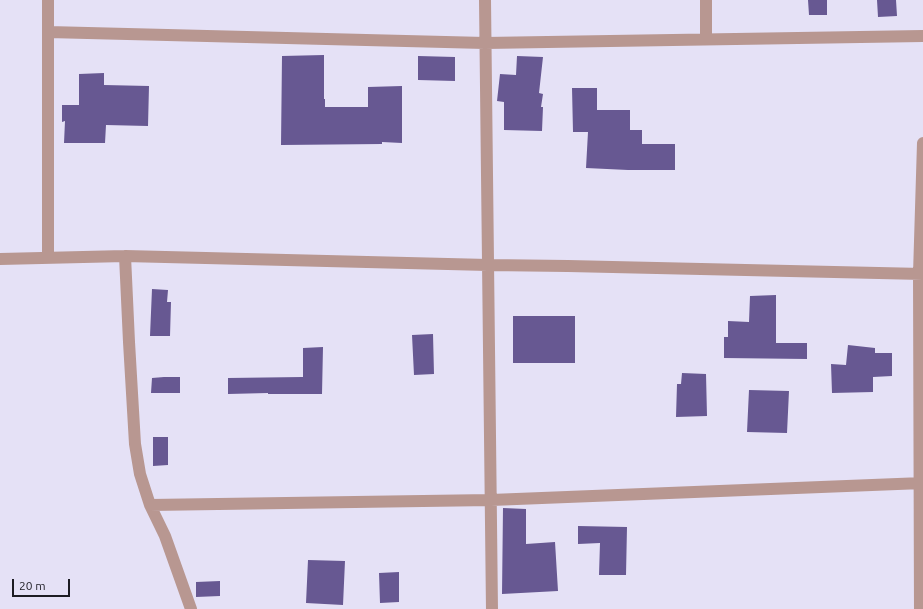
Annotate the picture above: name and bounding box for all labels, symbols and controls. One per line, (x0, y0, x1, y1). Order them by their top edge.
scale bar (14, 571, 72, 597)
text: 20 m (19, 579, 46, 592)

